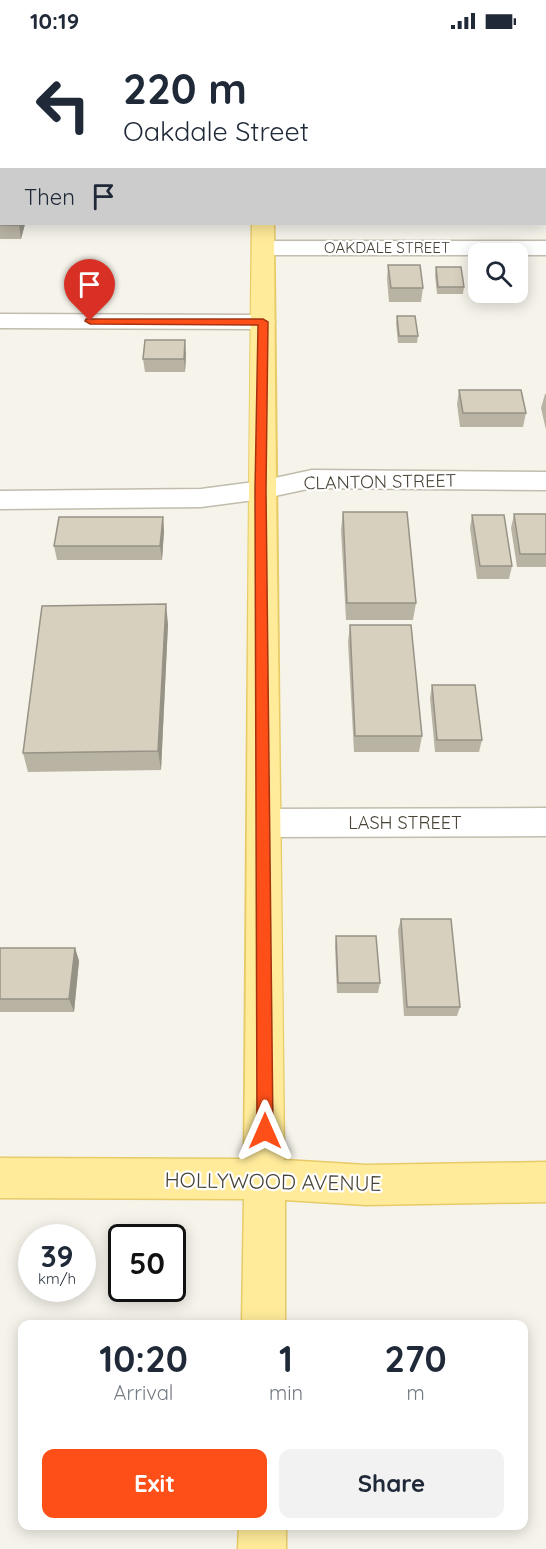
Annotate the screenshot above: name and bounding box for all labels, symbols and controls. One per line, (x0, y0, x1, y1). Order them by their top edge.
text: 10:19 (30, 7, 79, 35)
text: 220 m (123, 62, 247, 115)
icon: left (24, 66, 102, 144)
text: Oakdale Street (123, 114, 309, 148)
icon: arrive (87, 180, 120, 213)
text: Then (24, 183, 75, 211)
street label: OAKDALE STREET (324, 238, 450, 257)
map controls (468, 243, 528, 303)
button: search (468, 243, 528, 303)
pin (64, 259, 115, 321)
icon: arrive (73, 268, 106, 301)
street label: CLANTON STREET (303, 469, 457, 494)
street label: LASH STREET (348, 811, 462, 834)
position arrow (233, 1099, 297, 1163)
street label: HOLLYWOOD AVENUE (164, 1166, 382, 1196)
speed limit sign: 50 (108, 1224, 186, 1302)
text: 39 (40, 1237, 74, 1275)
text: km/h (38, 1269, 76, 1288)
text: 10:20 (99, 1336, 188, 1381)
text: 1 (279, 1336, 293, 1381)
text: 270 (384, 1336, 447, 1381)
text: Arrival (114, 1380, 173, 1405)
text: min (269, 1380, 303, 1405)
text: m (406, 1380, 425, 1405)
button: Exit (42, 1449, 267, 1518)
button: Share (279, 1449, 504, 1518)

